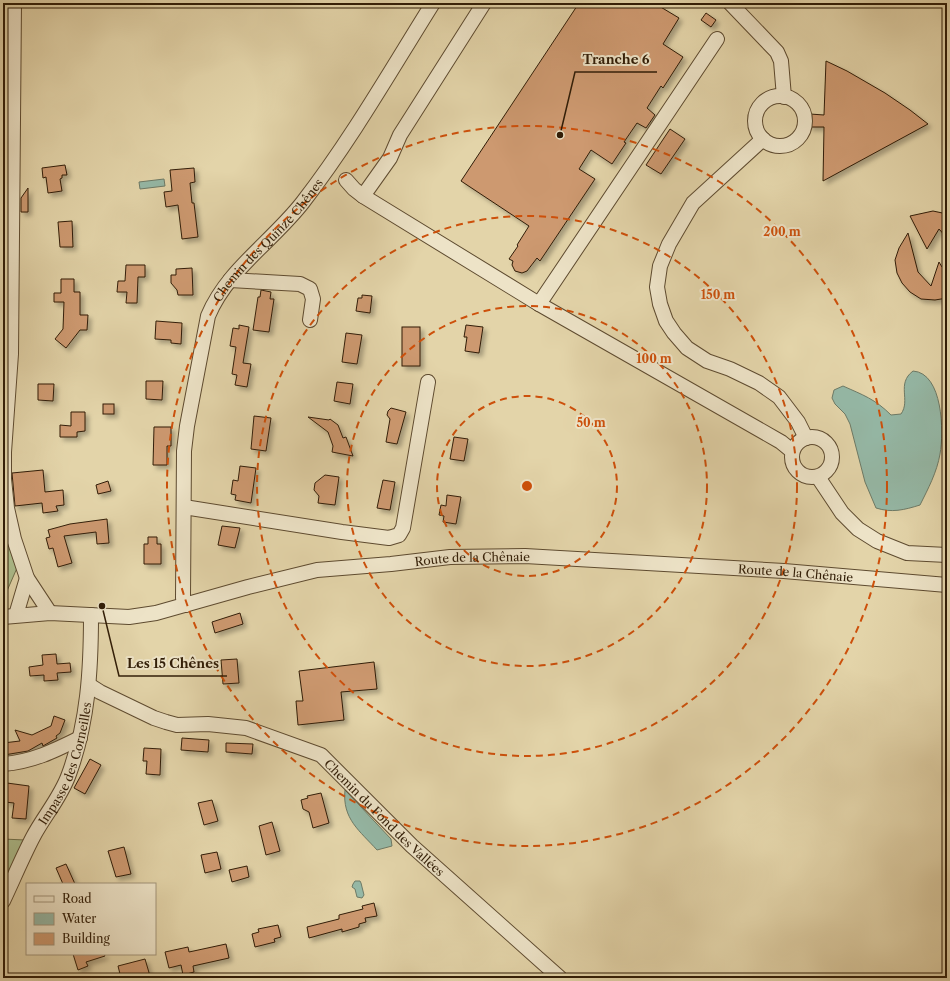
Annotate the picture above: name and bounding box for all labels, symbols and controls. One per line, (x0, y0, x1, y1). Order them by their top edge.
callout: Tranche 6 (575, 47, 657, 72)
text: Tranche 6 (583, 51, 650, 67)
street label: Chemin des Quinze Chênes (209, 176, 326, 304)
text: 200 m (763, 224, 801, 239)
text: 150 m (701, 287, 735, 302)
text: 100 m (636, 351, 672, 366)
text: 50 m (576, 415, 606, 430)
centre of rings (520, 479, 534, 493)
street label: Route de la Chênaie (414, 548, 531, 569)
street label: Route de la Chênaie (738, 561, 854, 584)
callout: Les 15 Chênes (119, 651, 227, 676)
text: Les 15 Chênes (127, 655, 219, 671)
street label: Impasse des Corneilles (35, 701, 94, 827)
street label: Chemin du Fond des Vallées (322, 756, 448, 879)
legend (26, 883, 156, 955)
text: Road (62, 891, 92, 906)
text: Water (61, 911, 96, 926)
text: Building (62, 931, 110, 946)

